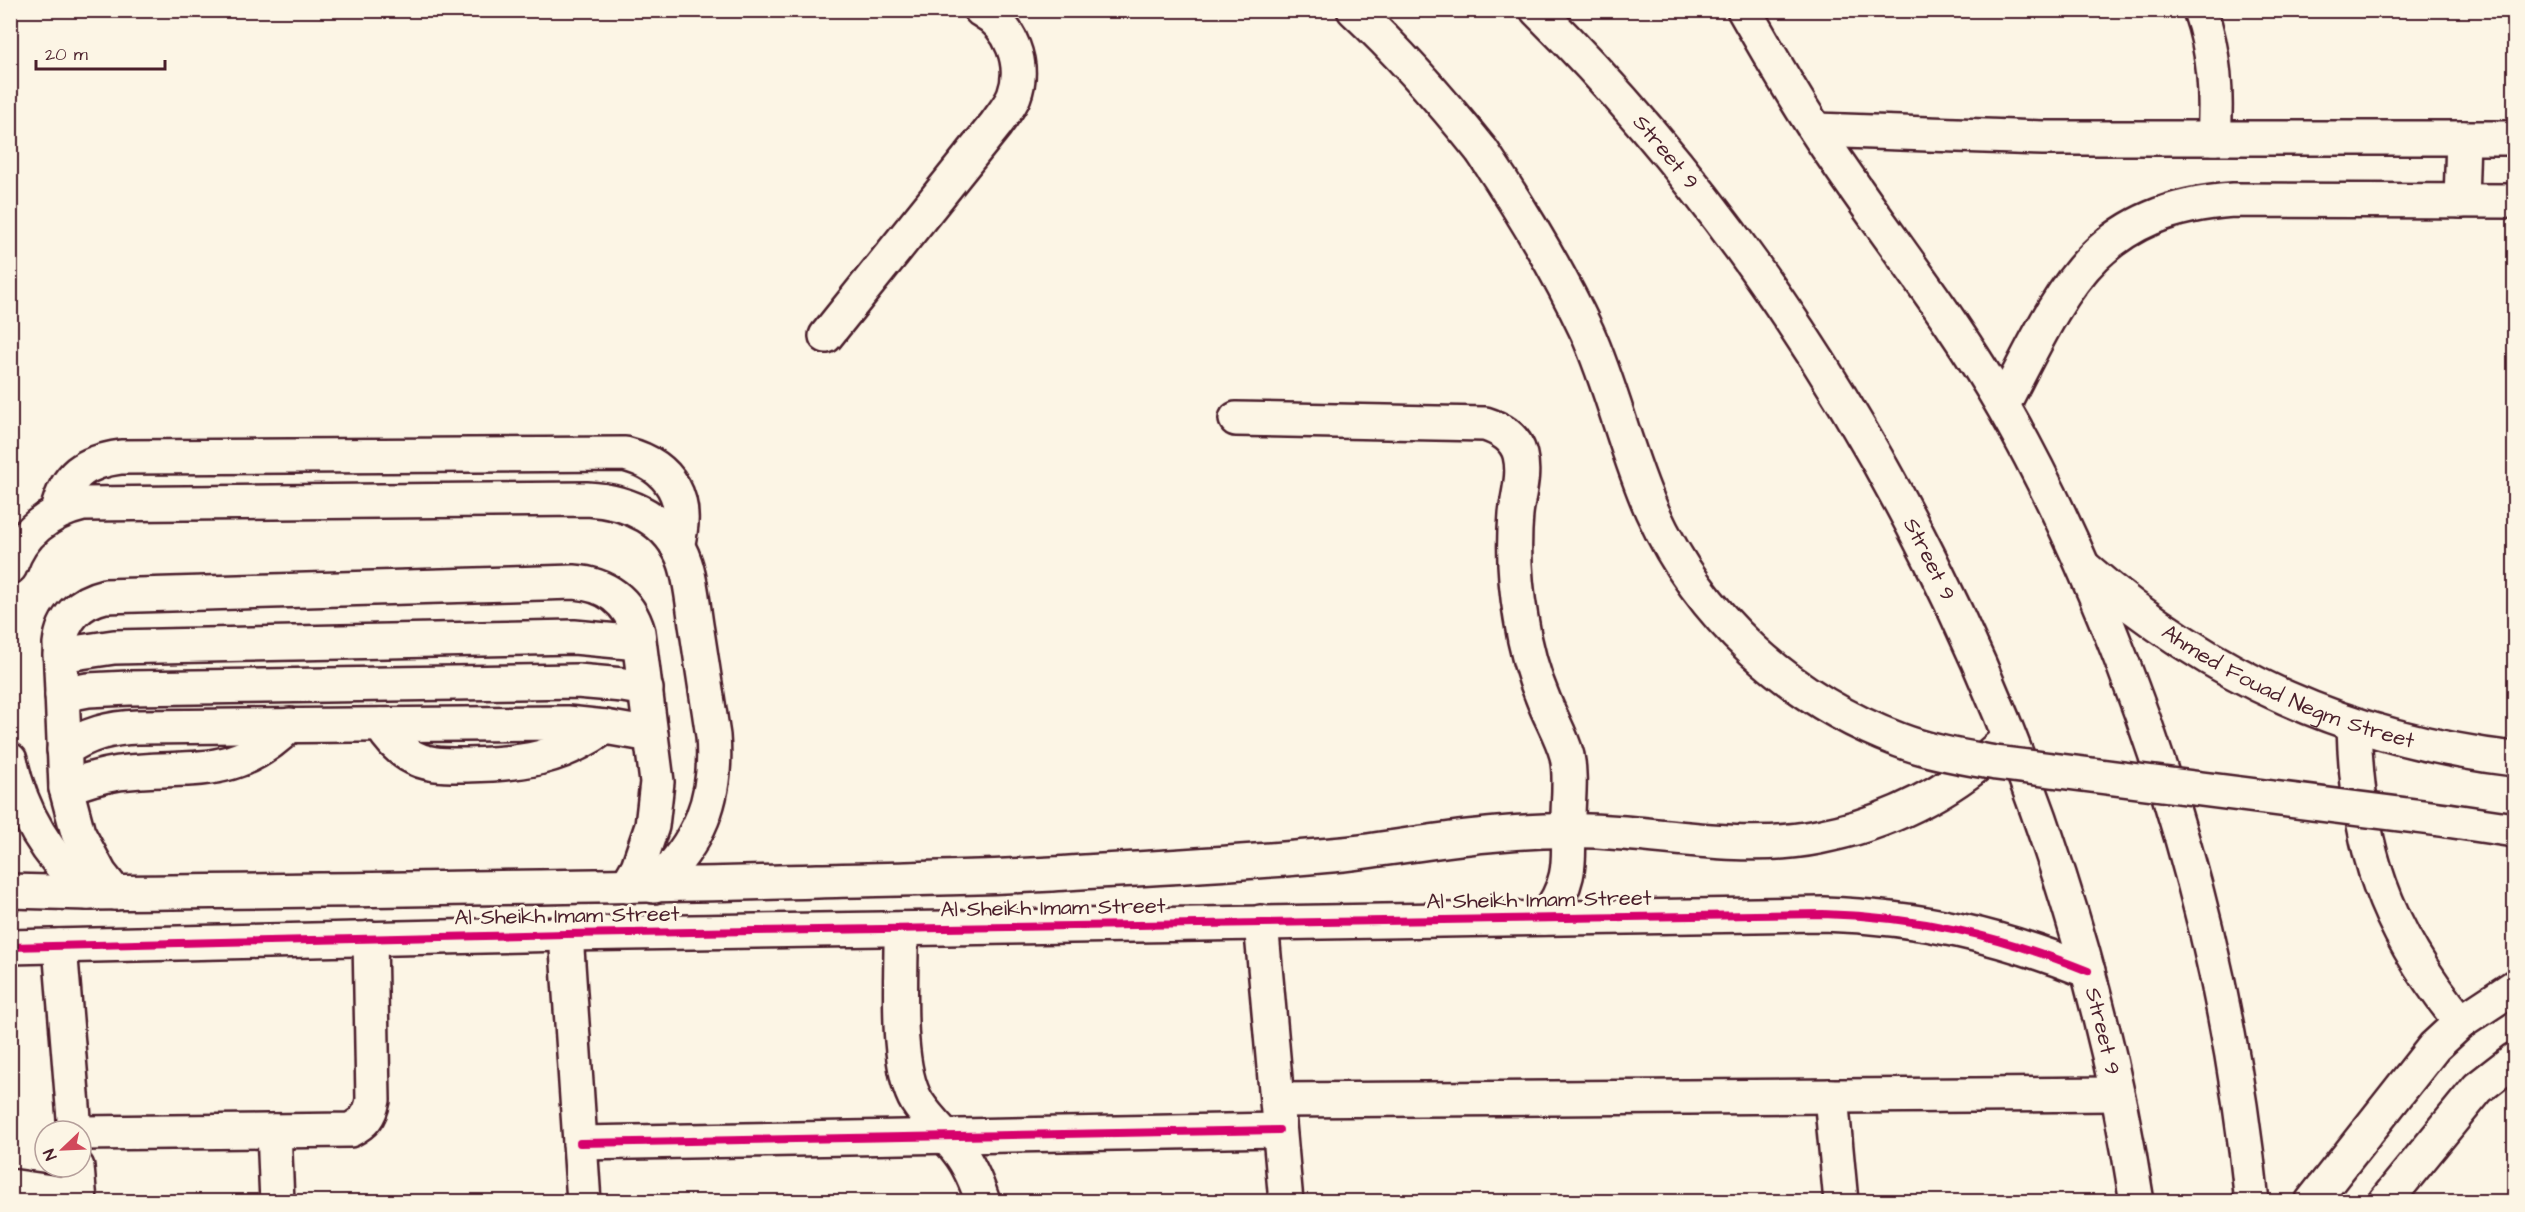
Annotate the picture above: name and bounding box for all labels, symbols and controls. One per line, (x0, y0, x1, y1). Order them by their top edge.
scale bar (36, 33, 165, 71)
text: 20 m (45, 42, 88, 67)
street label: Street 9 (1626, 108, 1706, 196)
street label: Street 9 (1896, 512, 1963, 606)
street label: Ahmed Fouad Negm Street (2156, 617, 2418, 756)
street label: Al Sheikh Imam Street (1426, 883, 1652, 917)
street label: Al Sheikh Imam Street (940, 891, 1166, 925)
street label: Al Sheikh Imam Street (454, 899, 680, 933)
street label: Street 9 (2077, 984, 2128, 1078)
north arrow (33, 1119, 93, 1179)
text: N (38, 1146, 62, 1163)

